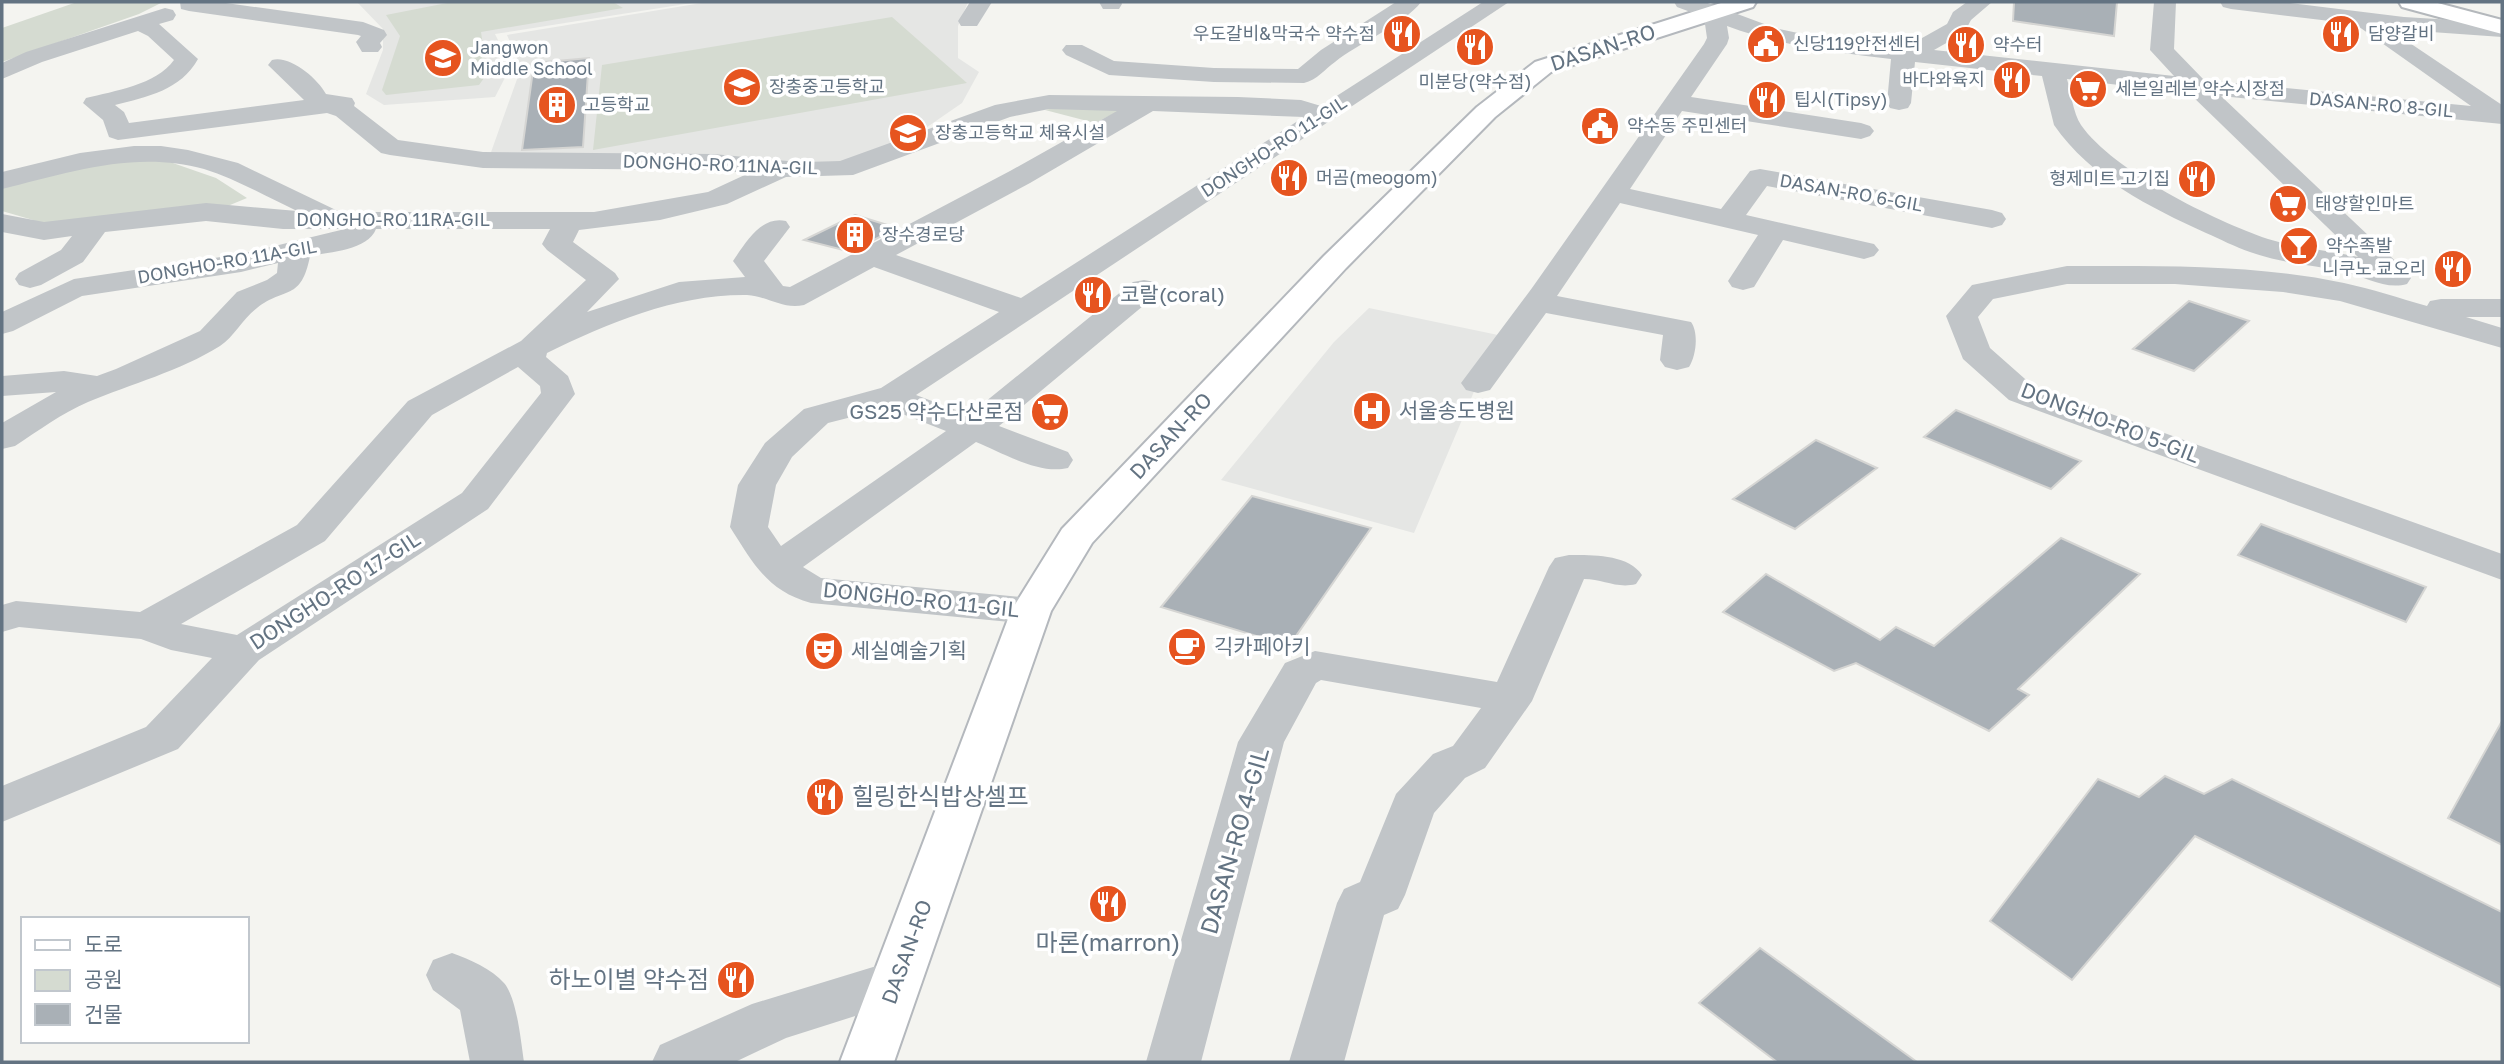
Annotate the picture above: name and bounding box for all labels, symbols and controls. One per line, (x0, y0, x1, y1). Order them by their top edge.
restaurant icon: 우도갈비&막국수 약수점 (1381, 13, 1423, 55)
restaurant icon: 담양갈비 (2320, 13, 2362, 55)
street label: DASAN-RO (1547, 18, 1659, 76)
place label: 우도갈비&막국수 약수점 (1193, 22, 1375, 44)
place label: 담양갈비 (2368, 22, 2434, 44)
public building icon: 신당119안전센터 (1745, 23, 1787, 65)
restaurant icon: 약수터 (1945, 24, 1987, 66)
restaurant icon: 미분당(약수점) (1454, 26, 1496, 68)
place label: 신당119안전센터 (1793, 32, 1921, 54)
place label: 약수터 (1993, 33, 2043, 55)
place label: Jangwon Middle School (470, 36, 593, 79)
school or university icon: Jangwon Middle School (422, 37, 464, 79)
restaurant icon: 바다와육지 (1991, 59, 2033, 101)
school or university icon: 장충중고등학교 (721, 66, 763, 108)
place label: 바다와육지 (1902, 68, 1985, 90)
supermarket icon: 세븐일레븐 약수시장점 (2067, 68, 2109, 110)
place label: 미분당(약수점) (1418, 70, 1532, 92)
place label: 장충중고등학교 (769, 75, 885, 97)
place label: 세븐일레븐 약수시장점 (2115, 77, 2285, 99)
restaurant icon: 팁시(Tipsy) (1746, 79, 1788, 121)
building icon: 고등학교 (536, 84, 578, 126)
street label: DASAN-RO 8-GIL (2308, 87, 2454, 121)
place label: 팁시(Tipsy) (1794, 88, 1887, 110)
street label: DONGHO-RO 11-GIL (1197, 91, 1350, 201)
place label: 고등학교 (584, 93, 650, 115)
public building icon: 약수동 주민센터 (1579, 105, 1621, 147)
school or university icon: 장충고등학교 체육시설 (887, 112, 929, 154)
place label: 약수동 주민센터 (1627, 114, 1747, 136)
place label: 장충고등학교 체육시설 (935, 121, 1105, 143)
street label: DONGHO-RO 11NA-GIL (622, 150, 818, 178)
restaurant icon: 머곰(meogom) (1268, 157, 1310, 199)
restaurant icon: 형제미트 고기집 (2176, 158, 2218, 200)
place label: 머곰(meogom) (1316, 166, 1438, 188)
place label: 형제미트 고기집 (2050, 167, 2170, 189)
street label: DASAN-RO 6-GIL (1778, 169, 1924, 215)
supermarket icon: 태양할인마트 (2267, 183, 2309, 225)
place label: 태양할인마트 (2315, 192, 2414, 214)
street label: DONGHO-RO 11RA-GIL (296, 208, 490, 230)
building icon: 장수경로당 (834, 214, 876, 256)
place label: 장수경로당 (882, 223, 965, 245)
bar icon: 약수족발 (2278, 225, 2320, 267)
street label: DONGHO-RO 11A-GIL (136, 234, 318, 288)
place label: 약수족발 (2326, 234, 2392, 256)
restaurant icon: 니쿠노 쿄오리 (2432, 248, 2474, 290)
place label: 니쿠노 쿄오리 (2322, 257, 2426, 279)
restaurant icon: 코랄(coral) (1072, 274, 1114, 316)
place label: 코랄(coral) (1120, 281, 1225, 307)
street label: DONGHO-RO 5-GIL (2017, 376, 2203, 468)
street label: DASAN-RO (1124, 387, 1217, 484)
hospital icon: 서울송도병원 (1351, 390, 1393, 432)
supermarket icon: GS25 약수다산로점 (1029, 391, 1071, 433)
place label: 서울송도병원 (1399, 397, 1515, 423)
place label: GS25 약수다산로점 (849, 398, 1023, 424)
street label: DONGHO-RO 17-GIL (244, 525, 425, 655)
street label: DONGHO-RO 11-GIL (822, 576, 1021, 622)
cafe icon: 긱카페아키 (1166, 626, 1208, 668)
theatre icon: 세실예술기획 (803, 630, 845, 672)
place label: 긱카페아키 (1214, 633, 1311, 659)
place label: 세실예술기획 (851, 637, 967, 663)
street label: DASAN-RO 4-GIL (1193, 744, 1274, 937)
restaurant icon: 힐링한식밥상셀프 (804, 776, 846, 818)
place label: 힐링한식밥상셀프 (852, 781, 1029, 810)
restaurant icon: 마론(marron) (1087, 883, 1129, 925)
street label: DASAN-RO (875, 896, 937, 1007)
legend (21, 917, 248, 1043)
place label: 마론(marron) (1036, 927, 1180, 956)
text: 도로 (84, 931, 123, 957)
restaurant icon: 하노이별 약수점 (715, 959, 757, 1001)
place label: 하노이별 약수점 (548, 964, 709, 993)
text: 공원 (84, 966, 123, 992)
text: 건물 (84, 1001, 123, 1027)

